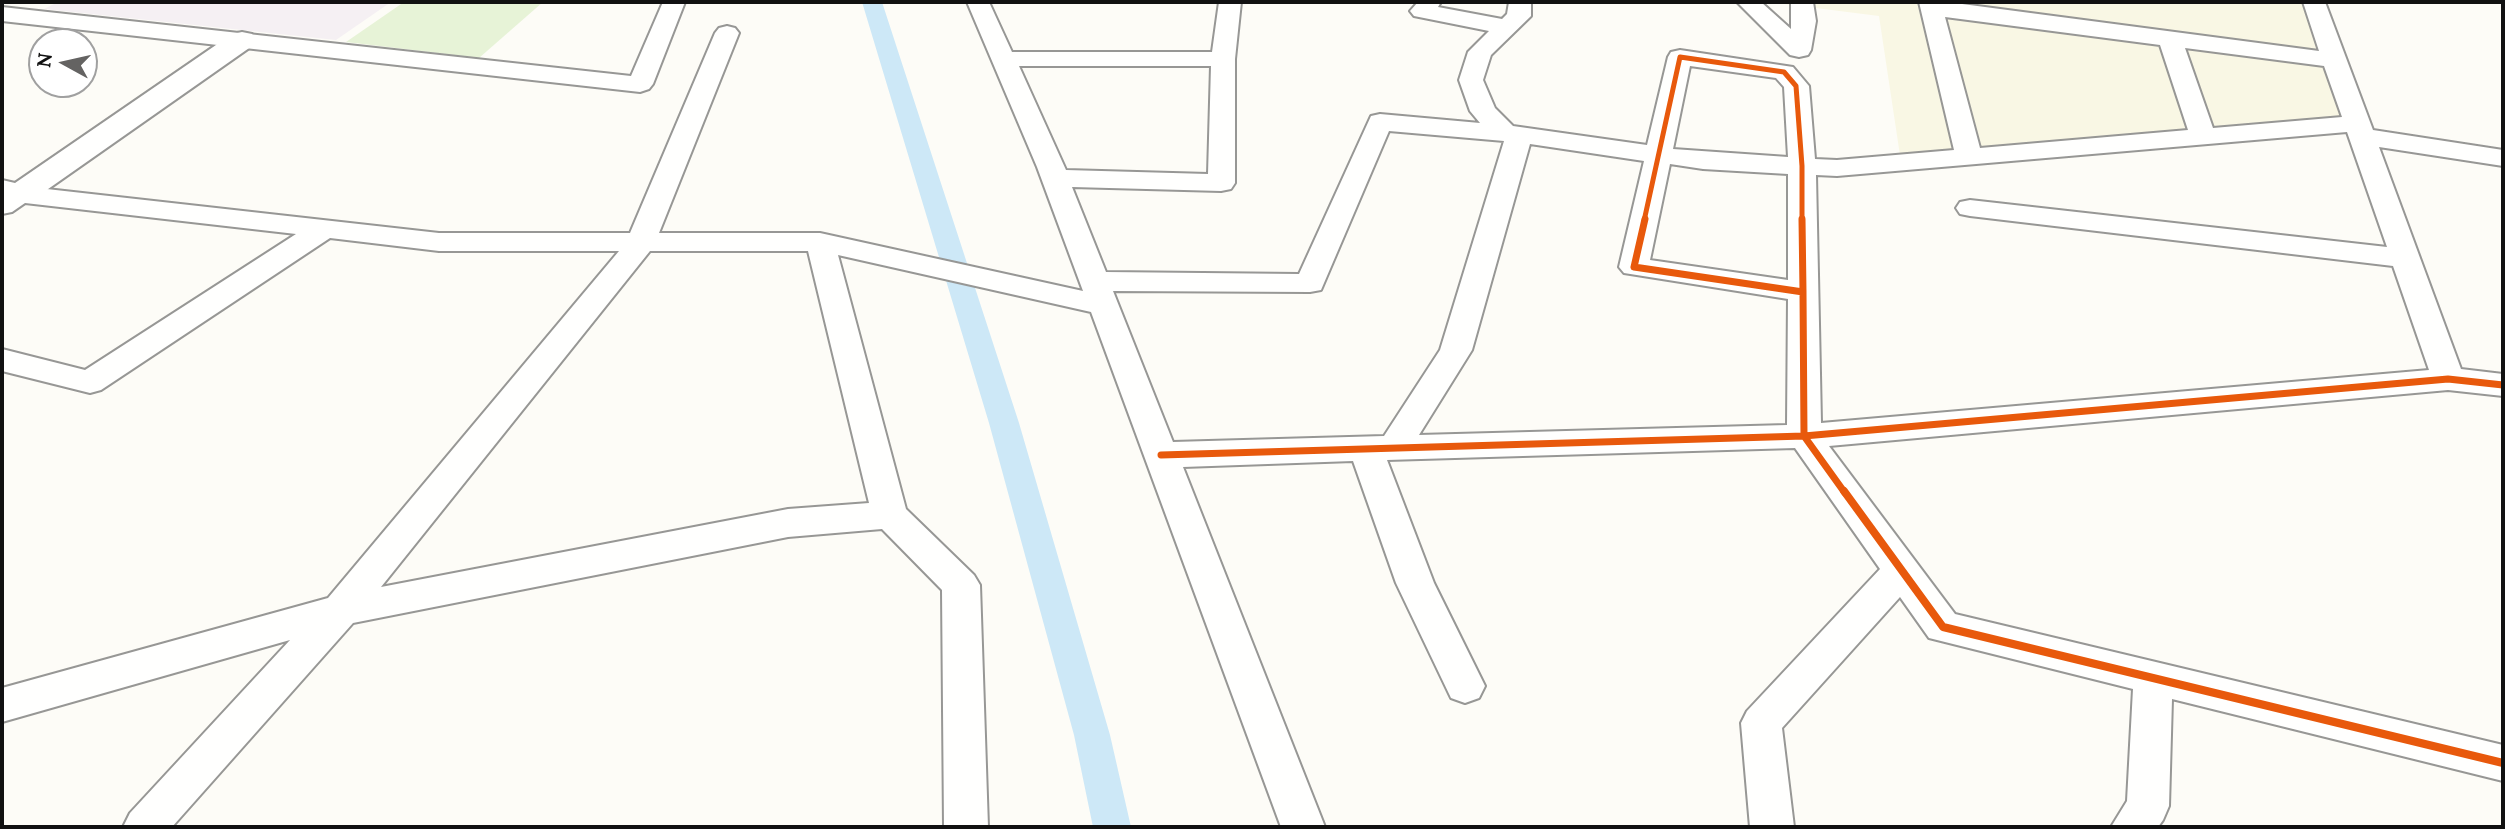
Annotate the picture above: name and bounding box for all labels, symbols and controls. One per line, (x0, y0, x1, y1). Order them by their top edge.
north arrow (28, 28, 98, 98)
text: N (31, 51, 57, 69)

